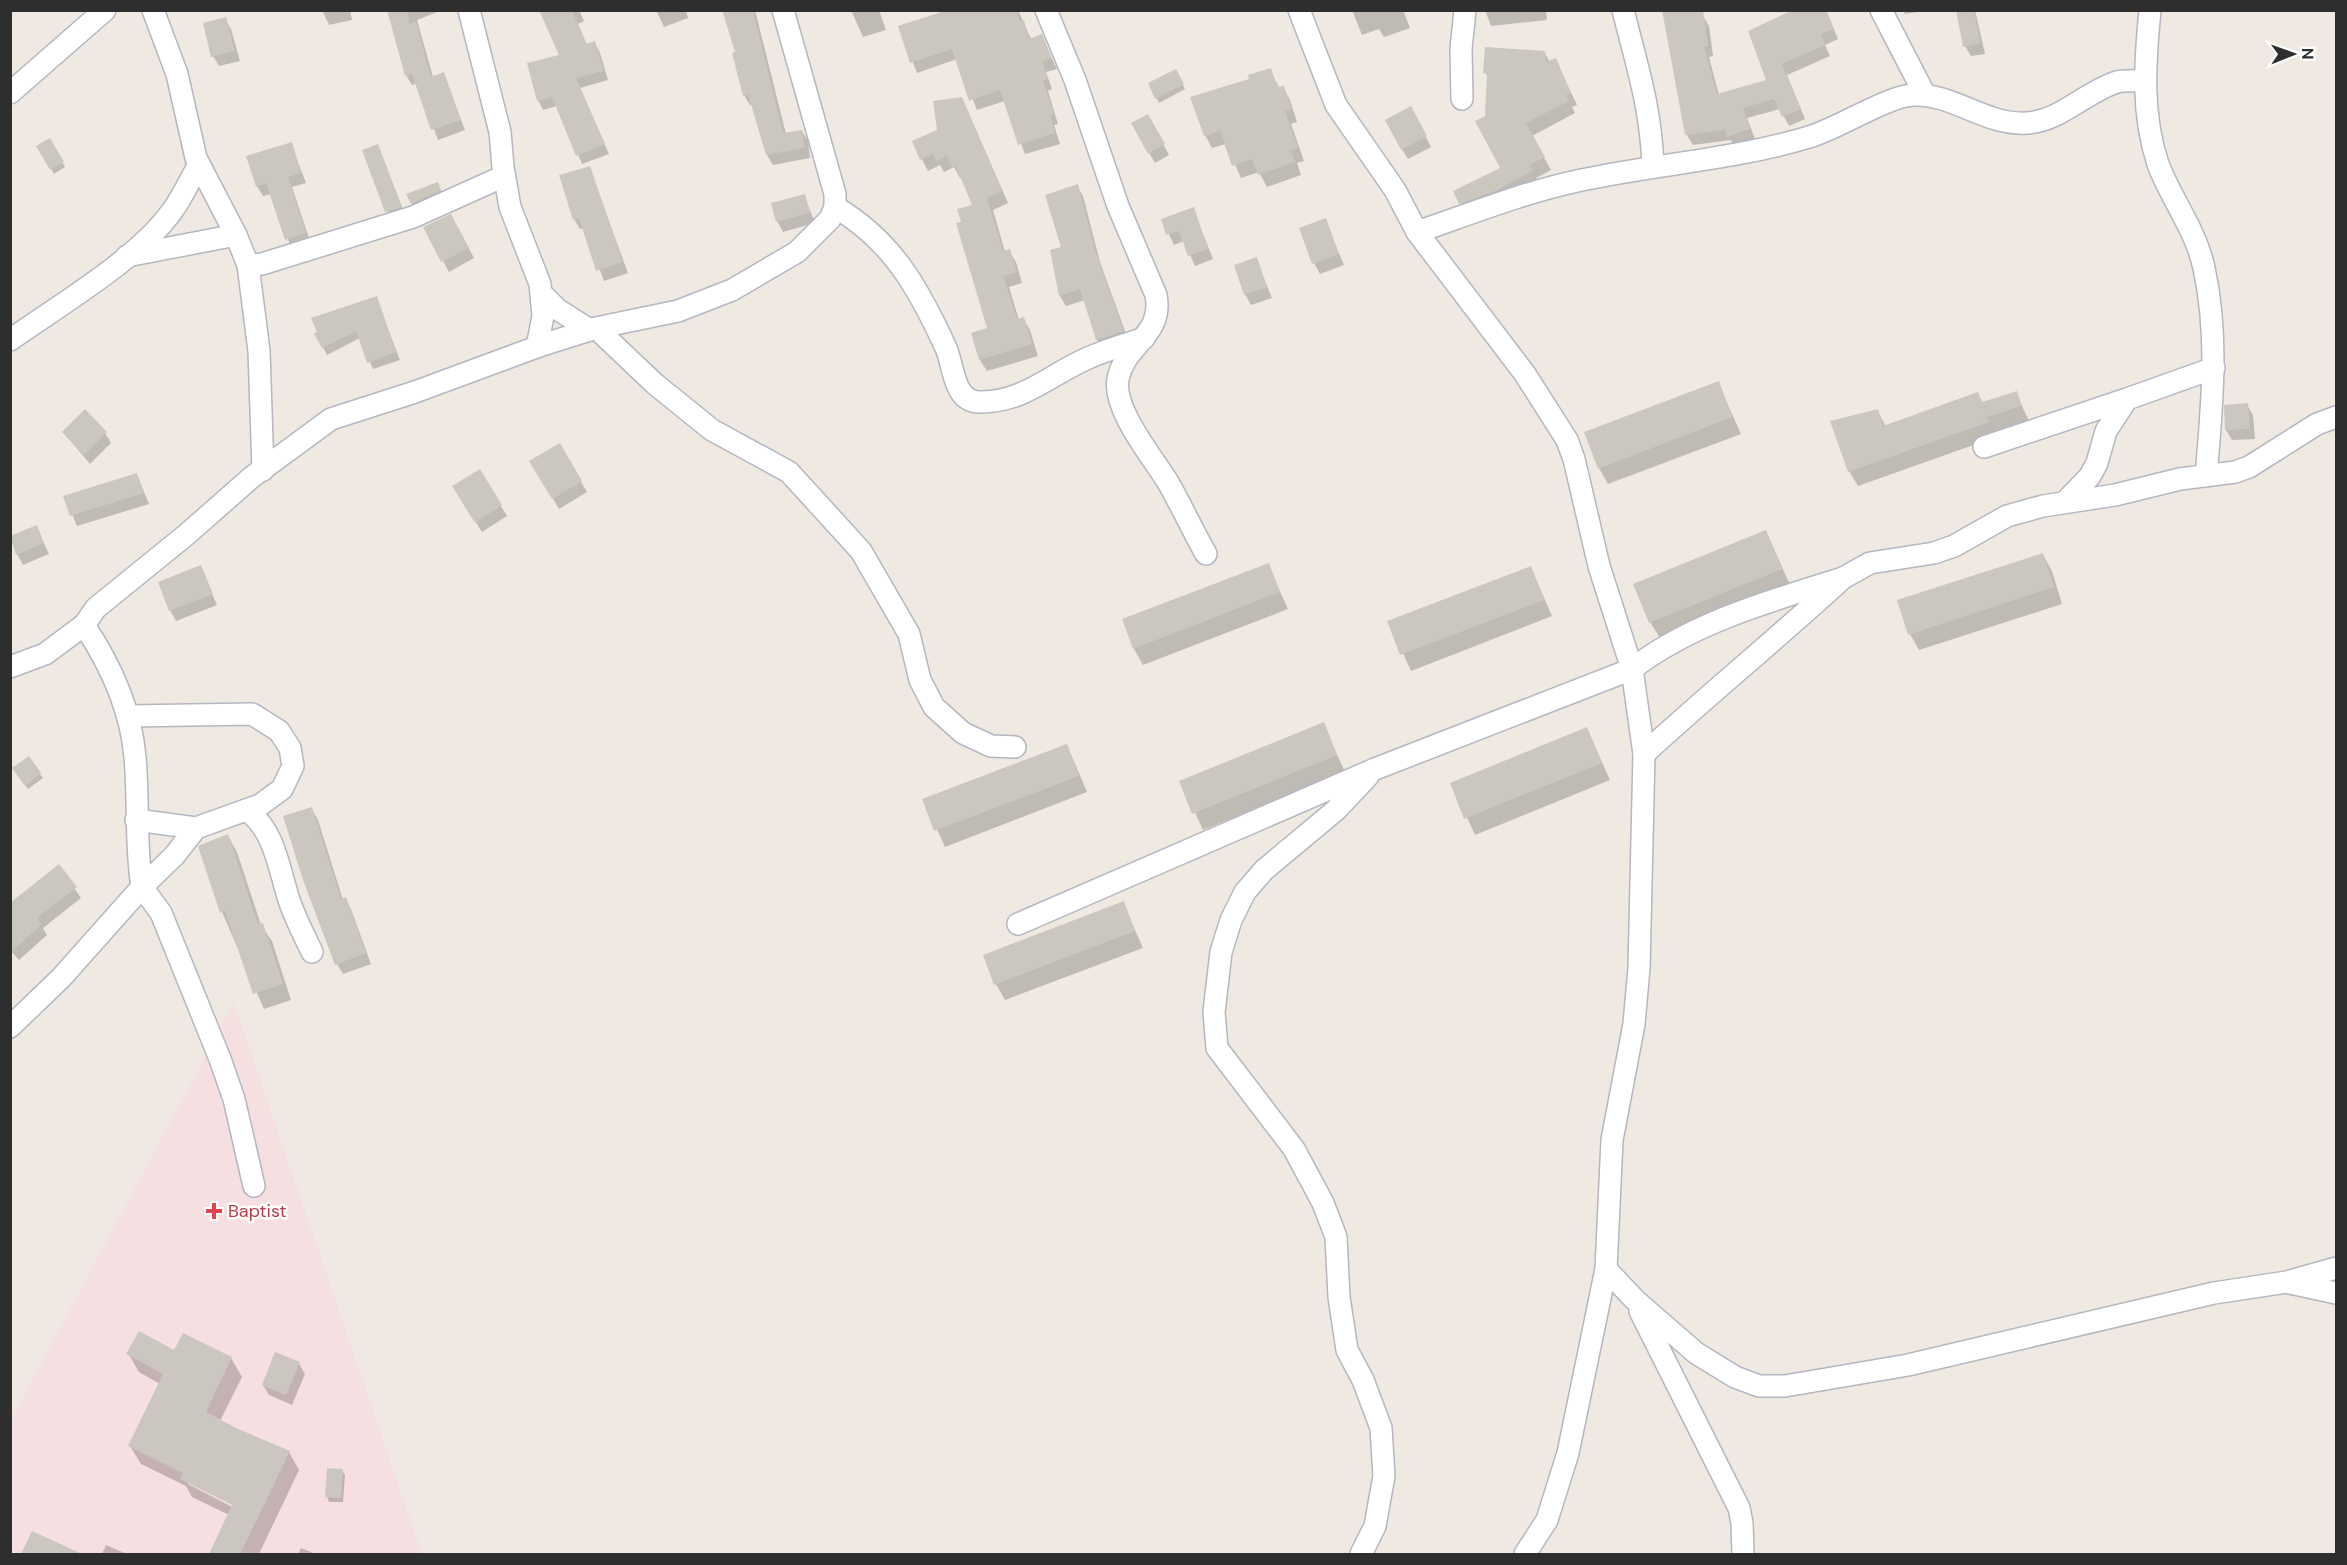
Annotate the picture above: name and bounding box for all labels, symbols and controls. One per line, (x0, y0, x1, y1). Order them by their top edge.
north arrow (2263, 24, 2323, 84)
text: N (2297, 48, 2318, 60)
place label: Baptist (228, 1199, 287, 1223)
marker: Baptist (205, 1202, 223, 1220)

